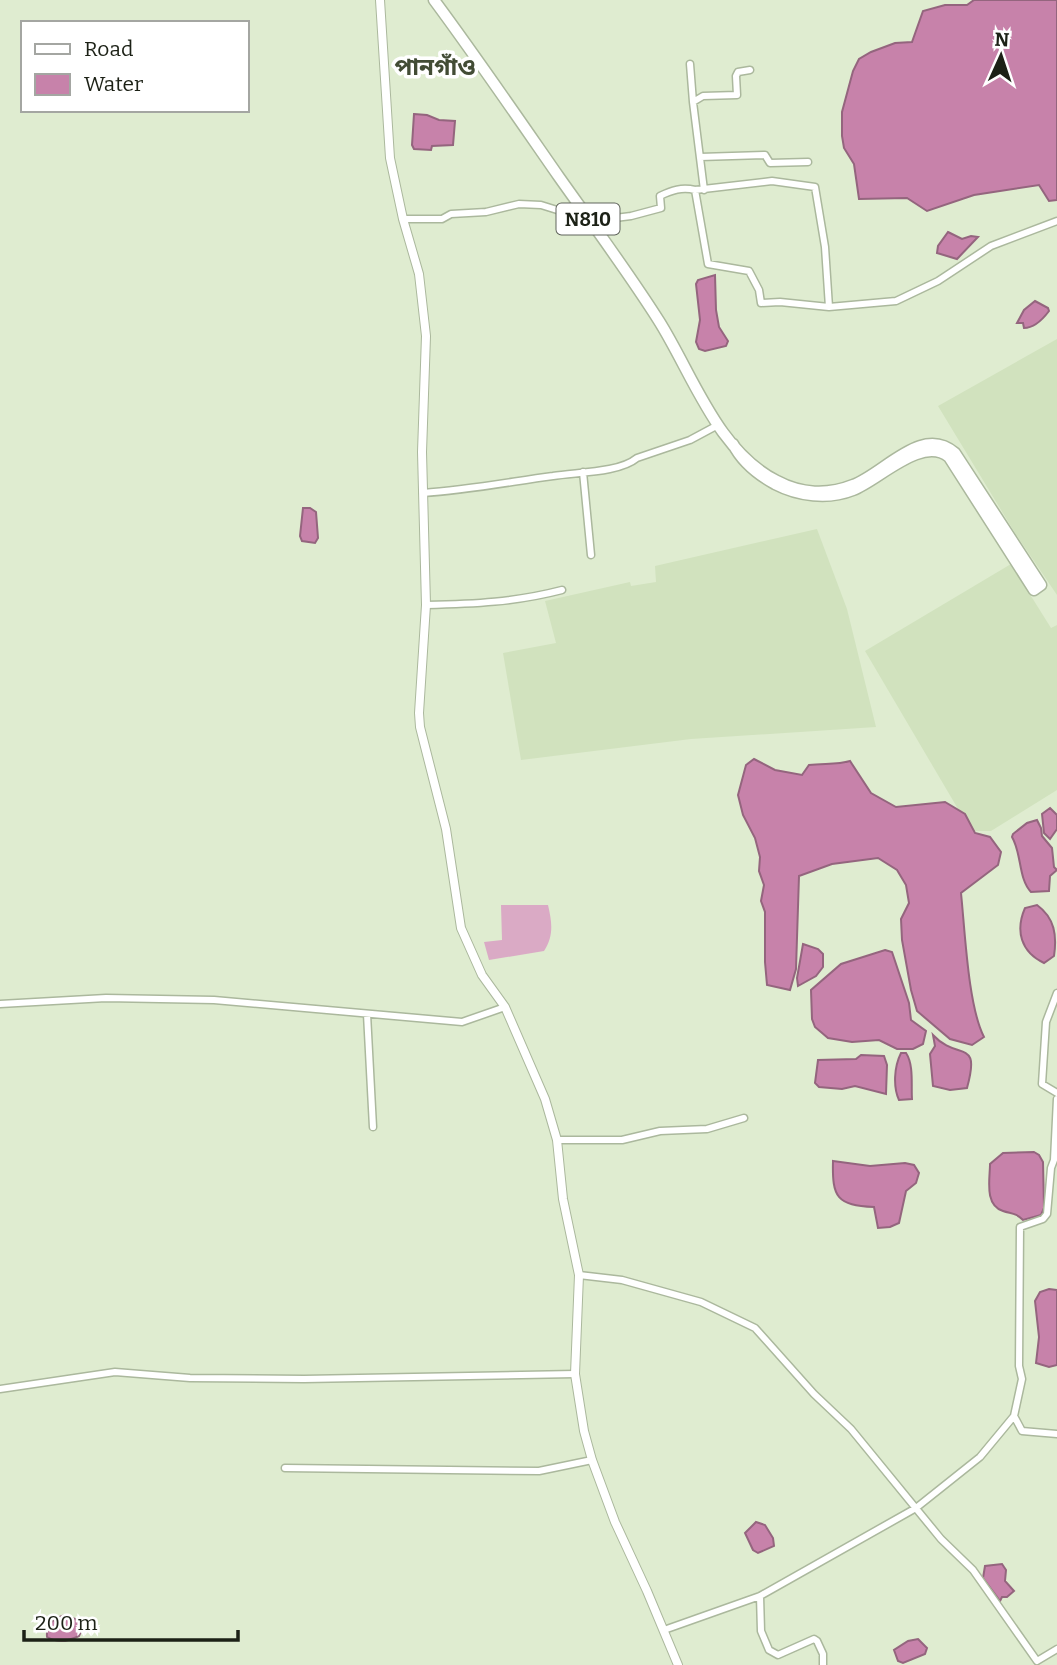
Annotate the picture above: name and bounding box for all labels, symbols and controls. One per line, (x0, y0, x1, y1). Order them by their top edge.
legend (21, 21, 248, 112)
north arrow (966, 21, 1036, 91)
text: N (994, 28, 1010, 51)
text: Road (84, 36, 133, 62)
district label: পানগাঁও (394, 53, 476, 81)
text: Water (84, 71, 143, 97)
road number: N810 (556, 204, 620, 234)
scale bar (24, 1598, 238, 1642)
text: 200 m (35, 1610, 98, 1636)

